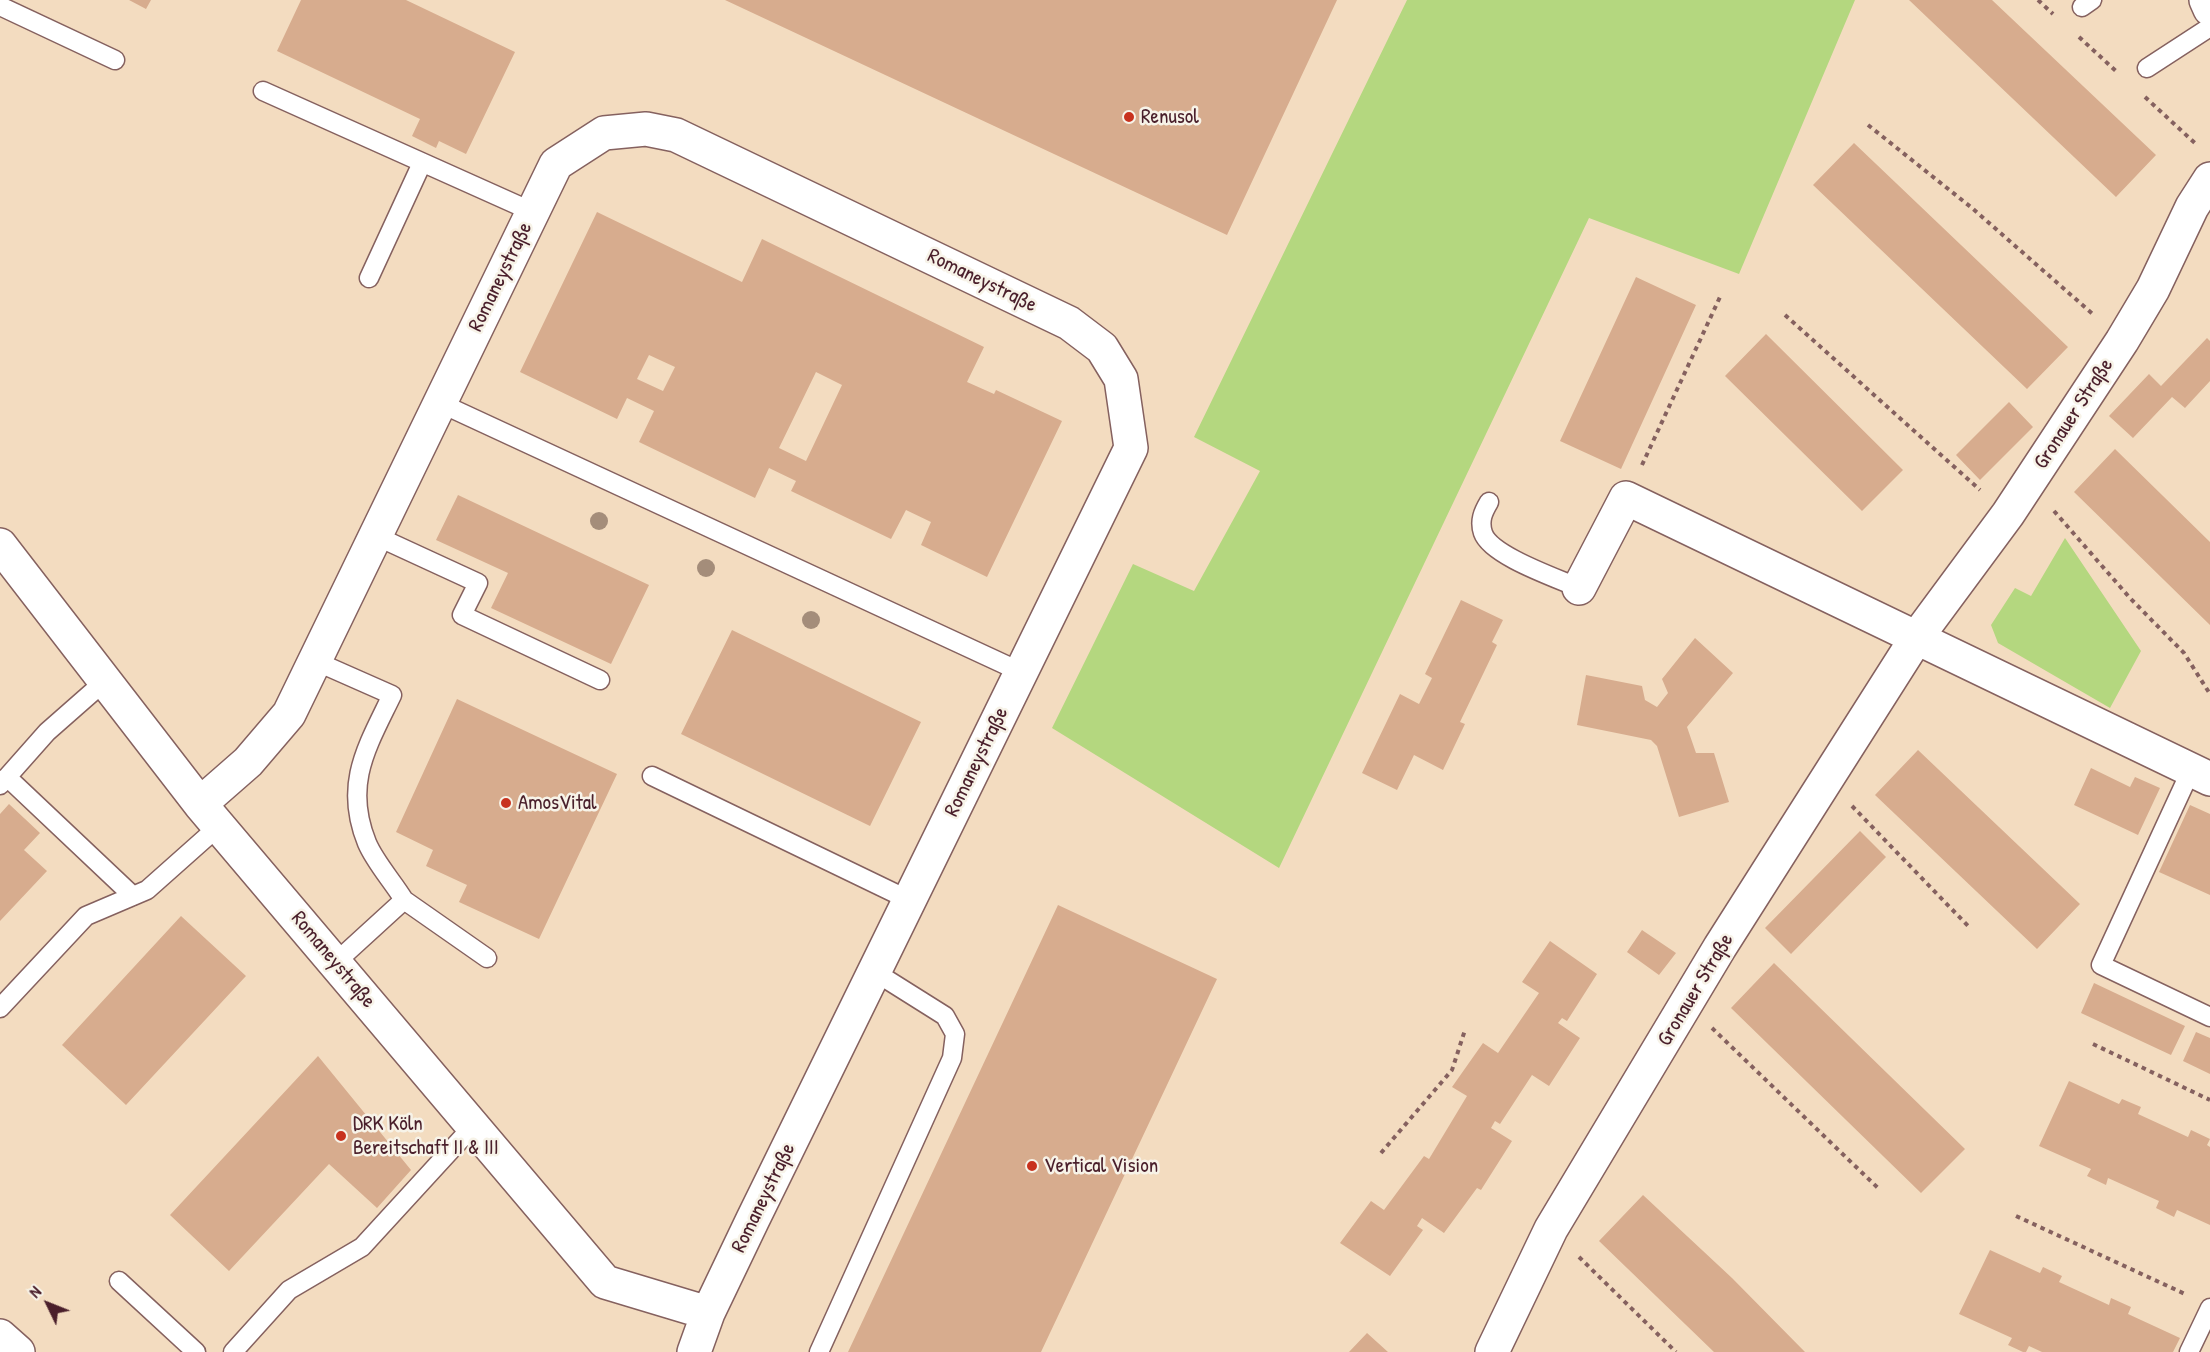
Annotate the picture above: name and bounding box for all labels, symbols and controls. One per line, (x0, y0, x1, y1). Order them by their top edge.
place label: Renusol (1141, 104, 1199, 130)
marker: Renusol (1122, 110, 1136, 124)
street label: Romaneystraße (464, 218, 538, 336)
street label: Romaneystraße (923, 244, 1041, 318)
street label: Gronauer Straße (2029, 354, 2119, 474)
street label: Romaneystraße (940, 703, 1014, 821)
place label: AmosVital (518, 790, 597, 816)
marker: AmosVital (499, 796, 513, 810)
street label: Romaneystraße (285, 907, 381, 1013)
street label: Gronauer Straße (1653, 929, 1739, 1051)
place label: DRK Köln Bereitschaft II & III (353, 1111, 499, 1161)
marker: DRK Köln Bereitschaft II & III (334, 1129, 348, 1143)
street label: Romaneystraße (727, 1139, 801, 1257)
place label: Vertical Vision (1044, 1153, 1158, 1179)
marker: Vertical Vision (1025, 1159, 1039, 1173)
north arrow (18, 1274, 78, 1334)
text: N (24, 1281, 46, 1302)

